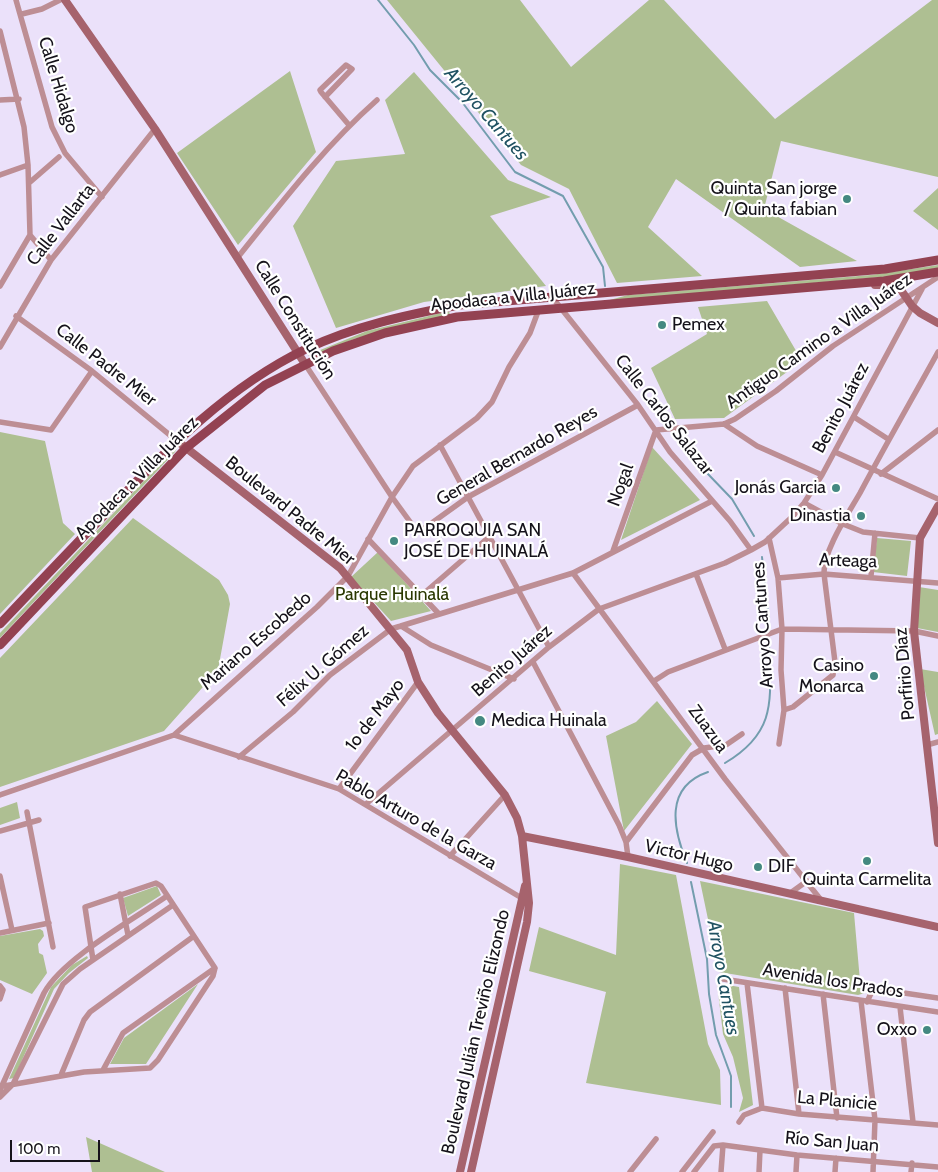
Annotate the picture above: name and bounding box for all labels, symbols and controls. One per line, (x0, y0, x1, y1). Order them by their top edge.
street label: Calle Hidalgo (33, 34, 83, 136)
water label: Arroyo Cantues (439, 63, 533, 165)
place label: Quinta San jorge / Quinta fabian (711, 178, 837, 220)
street label: Calle Vallarta (22, 180, 100, 270)
marker: Quinta San jorge / Quinta fabian (841, 193, 853, 205)
street label: Calle Constitución (250, 256, 340, 384)
street label: Antiguo Camino a Villa Juárez (722, 269, 916, 413)
street label: Apodaca a Villa Juárez (430, 278, 596, 316)
place label: Pemex (672, 314, 725, 336)
street label: Calle Padre Mier (51, 319, 161, 411)
marker: Pemex (656, 319, 668, 331)
street label: Calle Carlos Salazar (610, 350, 718, 480)
street label: Benito Juárez (808, 359, 874, 457)
street label: General Bernardo Reyes (433, 401, 601, 511)
street label: Apodaca a Villa Juárez (71, 412, 203, 544)
street label: Boulevard Padre Mier (221, 452, 359, 570)
street label: Nogal (603, 461, 639, 509)
place label: Jonás Garcia (735, 477, 826, 499)
marker: Jonás Garcia (830, 482, 842, 494)
place label: Dinastia (790, 505, 851, 527)
marker: Dinastia (855, 510, 867, 522)
place label: PARROQUIA SAN JOSÉ DE HUINALÁ (404, 520, 548, 562)
marker: PARROQUIA SAN JOSÉ DE HUINALÁ (388, 535, 400, 547)
street label: Arteaga (819, 549, 877, 573)
street label: Arroyo Cantunes (748, 561, 778, 689)
park label: Parque Huinalá (335, 584, 449, 606)
street label: Mariano Escobedo (196, 587, 316, 695)
street label: Félix U. Gómez (273, 620, 373, 712)
street label: Benito Juárez (467, 620, 557, 702)
street label: Porfirio Díaz (890, 627, 920, 721)
place label: Casino Monarca (799, 655, 864, 698)
marker: Casino Monarca (868, 670, 880, 682)
street label: 1o de Mayo (341, 675, 409, 755)
street label: Zuazua (683, 701, 733, 757)
place label: Medica Huinala (491, 710, 607, 732)
marker: Medica Huinala (473, 714, 487, 728)
street label: Pablo Arturo de la Garza (332, 765, 500, 875)
street label: Victor Hugo (643, 835, 735, 877)
marker: Quinta Carmelita (861, 855, 873, 867)
place label: DIF (768, 856, 795, 878)
marker: DIF (752, 861, 764, 873)
place label: Quinta Carmelita (803, 869, 931, 891)
street label: Boulevard Julián Treviño Elizondo (437, 908, 515, 1156)
water label: Arroyo Cantues (702, 919, 744, 1037)
street label: Avenida los Prados (761, 959, 905, 1003)
place label: Oxxo (877, 1019, 917, 1041)
marker: Oxxo (921, 1024, 933, 1036)
street label: La Planicie (796, 1087, 878, 1115)
street label: Río San Juan (784, 1127, 880, 1157)
scale bar (12, 1130, 102, 1162)
text: 100 m (18, 1140, 60, 1158)

